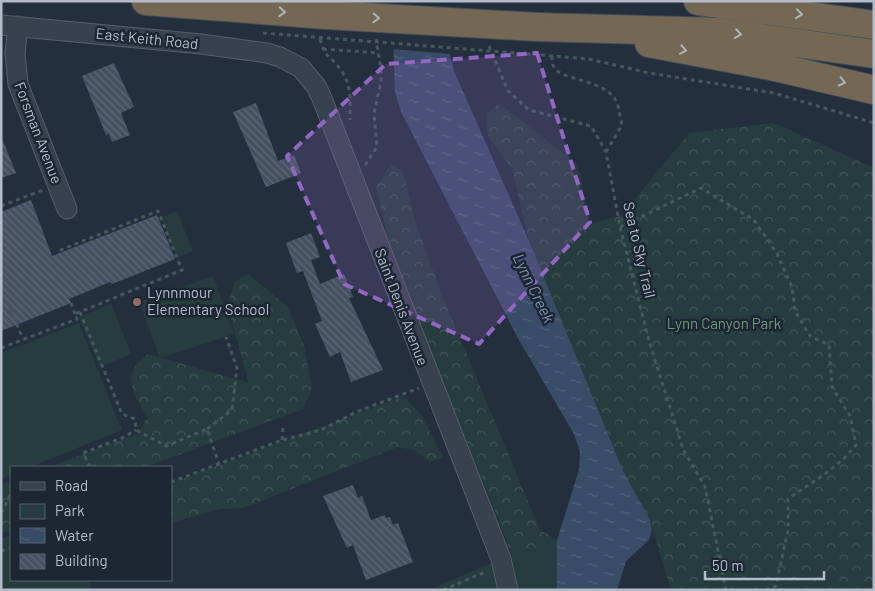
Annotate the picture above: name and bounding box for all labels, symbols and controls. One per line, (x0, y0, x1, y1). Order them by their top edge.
one-way arrow (278, 6, 286, 17)
one-way arrow (794, 8, 803, 18)
one-way arrow (372, 12, 380, 23)
street label: East Keith Road (95, 24, 199, 52)
one-way arrow (733, 29, 742, 39)
one-way arrow (679, 44, 688, 54)
one-way arrow (838, 76, 847, 87)
street label: Forsman Avenue (11, 79, 67, 186)
street label: Sea to Sky Trail (620, 200, 660, 300)
street label: Saint Denis Avenue (371, 246, 433, 368)
water label: Lynn Creek (509, 250, 560, 326)
place label: Lynnmour Elementary School (147, 283, 269, 318)
marker: Lynnmour Elementary School (131, 296, 143, 308)
park label: Lynn Canyon Park (667, 314, 782, 332)
legend (10, 466, 172, 581)
text: Road (55, 476, 88, 494)
text: Park (55, 501, 85, 519)
text: Water (55, 526, 94, 544)
scale bar (705, 548, 824, 580)
text: Building (55, 551, 108, 569)
text: 50 m (712, 556, 744, 574)

